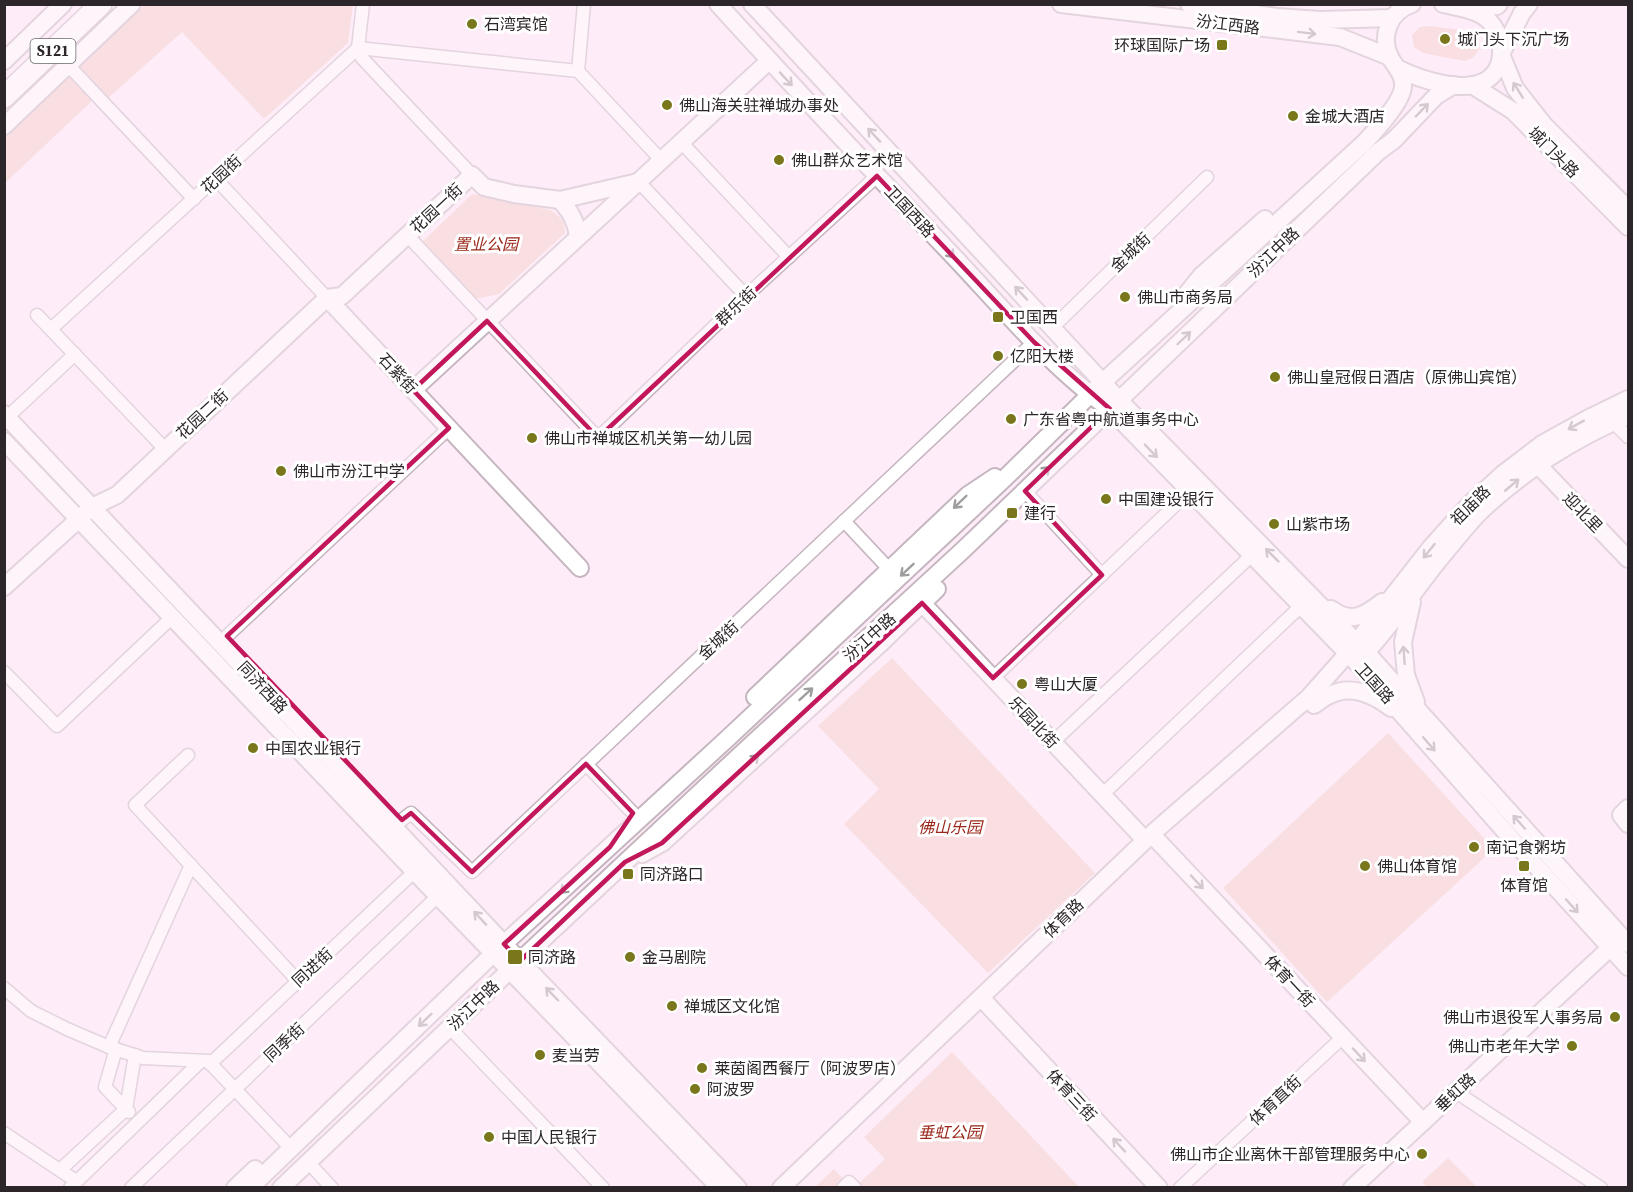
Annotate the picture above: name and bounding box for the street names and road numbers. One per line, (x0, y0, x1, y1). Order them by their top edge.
street label: 汾江西路 (1195, 9, 1261, 39)
road number: S121 (31, 39, 76, 63)
street label: 城门头路 (1524, 122, 1584, 182)
street label: 花园街 (196, 150, 246, 198)
street label: 花园一街 (405, 178, 467, 238)
street label: 卫国西路 (880, 180, 940, 242)
street label: 汾江中路 (1242, 222, 1304, 282)
street label: 金城街 (1105, 227, 1155, 277)
street label: 群乐街 (711, 282, 761, 330)
street label: 石紫街 (374, 348, 422, 398)
street label: 花园二街 (171, 384, 233, 444)
street label: 祖庙路 (1445, 480, 1495, 530)
street label: 迎北里 (1558, 487, 1608, 537)
street label: 汾江中路 (838, 607, 900, 667)
street label: 金城街 (693, 616, 743, 664)
street label: 同济西路 (233, 656, 293, 718)
street label: 卫国路 (1351, 658, 1399, 708)
street label: 乐园北街 (1004, 691, 1064, 753)
street label: 体育路 (1038, 893, 1088, 943)
street label: 同进街 (287, 943, 337, 991)
street label: 体育一街 (1260, 950, 1320, 1012)
street label: 汾江中路 (442, 975, 504, 1035)
street label: 同季街 (259, 1018, 309, 1066)
street label: 体育三街 (1042, 1064, 1102, 1126)
street label: 垂虹路 (1430, 1068, 1480, 1116)
street label: 体育直街 (1244, 1070, 1306, 1130)

